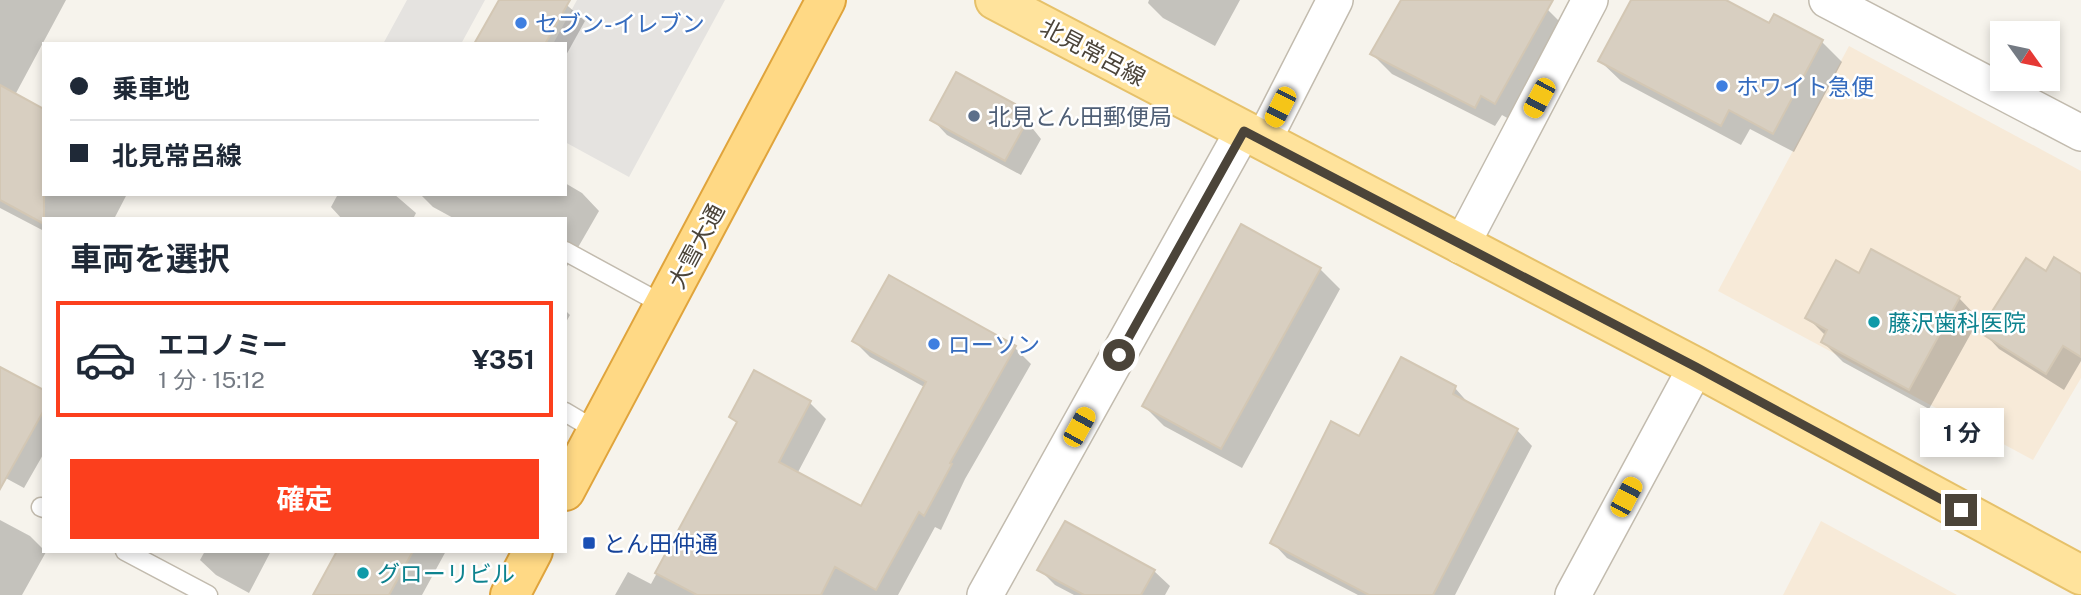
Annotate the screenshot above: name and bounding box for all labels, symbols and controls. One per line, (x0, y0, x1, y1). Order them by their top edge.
place label: セブン-イレブン (535, 10, 705, 37)
street label: 北見常呂線 (1036, 13, 1150, 91)
marker: セブン-イレブン (513, 15, 529, 31)
north arrow (1990, 21, 2060, 91)
map controls (1990, 21, 2060, 91)
text: 乗車地 (112, 73, 190, 104)
place label: ホワイト急便 (1736, 73, 1874, 100)
car (1520, 75, 1559, 121)
marker: ホワイト急便 (1714, 78, 1730, 94)
car (1262, 84, 1299, 130)
place label: 北見とん田郵便局 (988, 103, 1172, 130)
marker: 北見とん田郵便局 (966, 108, 982, 124)
text: 北見常呂線 (112, 140, 242, 171)
street label: 大雪大通 (662, 199, 730, 293)
text: 車両を選択 (70, 240, 230, 277)
place label: 藤沢歯科医院 (1888, 309, 2026, 336)
marker: 藤沢歯科医院 (1866, 314, 1882, 330)
icon: car (74, 328, 137, 391)
text: エコノミー (158, 329, 288, 360)
place label: ローソン (948, 331, 1040, 358)
marker: ローソン (926, 336, 942, 352)
route start (1103, 339, 1135, 371)
text: ¥351 (472, 344, 535, 375)
text: 1 分 · 15:12 (158, 366, 265, 393)
car (1060, 404, 1099, 450)
callout: 1 分 (1919, 408, 2003, 458)
text: 1 分 (1943, 419, 1981, 446)
button: 確定 (70, 459, 539, 539)
car (1607, 474, 1646, 520)
route end (1945, 494, 1977, 526)
place label: とん田仲通 (603, 530, 718, 557)
marker: とん田仲通 (581, 535, 597, 551)
place label: グローリビル (377, 560, 515, 587)
marker: グローリビル (355, 565, 371, 581)

